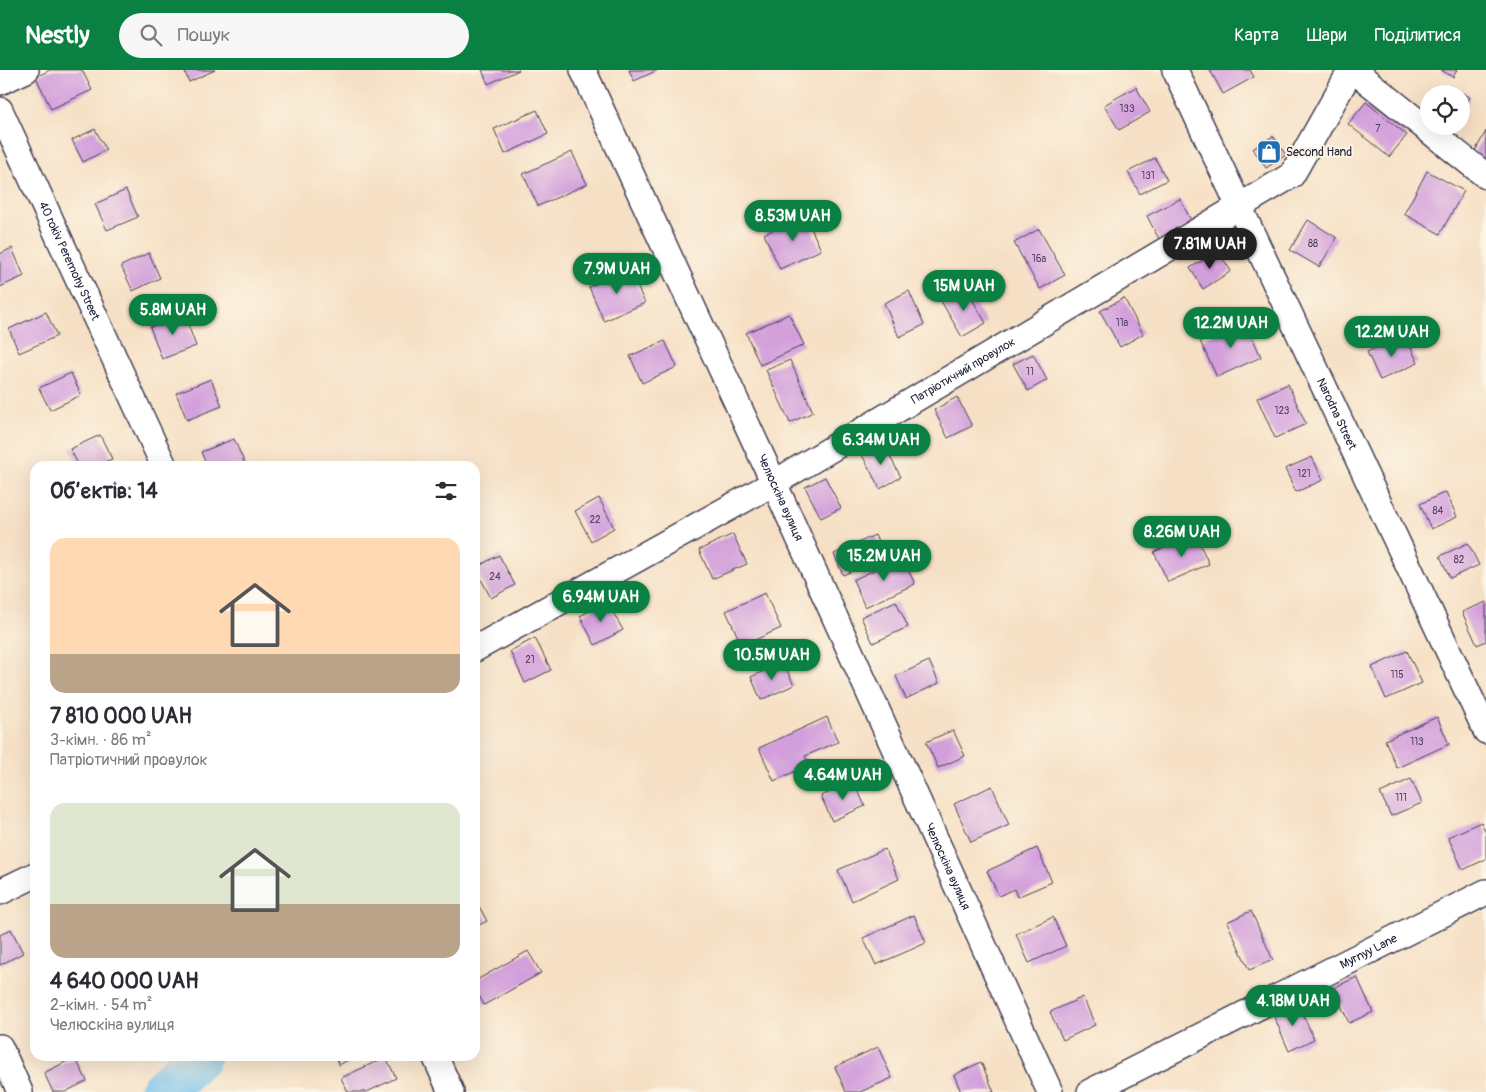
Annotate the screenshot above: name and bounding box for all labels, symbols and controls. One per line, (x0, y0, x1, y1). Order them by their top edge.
search box (119, 13, 469, 58)
text: Nestly (25, 21, 89, 50)
icon: search (137, 21, 165, 49)
text: Пошук (177, 23, 230, 47)
text: Карта (1234, 24, 1279, 47)
text: Шари (1307, 24, 1346, 47)
text: Поділитися (1374, 24, 1461, 47)
map controls (1420, 85, 1470, 135)
button: locate (1420, 85, 1470, 135)
house number: 133 (1119, 103, 1135, 115)
house number: 7 (1375, 123, 1381, 135)
shop icon: Second Hand (1256, 139, 1282, 165)
place label: Second Hand (1286, 145, 1352, 160)
house number: 131 (1141, 170, 1155, 182)
street label: 40 rokiv Peremohy Street (36, 199, 103, 323)
pin: 8.53M UAH (736, 200, 850, 242)
text: 8.53M UAH (755, 206, 831, 226)
pin: 7.81M UAH (1153, 228, 1267, 270)
text: 7.81M UAH (1174, 234, 1246, 254)
house number: 88 (1308, 238, 1318, 250)
pin: 7.9M UAH (565, 252, 669, 295)
house number: 16а (1032, 253, 1047, 265)
text: 7.9M UAH (584, 259, 650, 279)
pin: 15M UAH (918, 270, 1010, 312)
text: 15M UAH (933, 276, 995, 296)
pin: 5.8M UAH (121, 294, 225, 336)
text: 5.8M UAH (140, 300, 206, 320)
pin: 12.2M UAH (1174, 306, 1288, 349)
text: 12.2M UAH (1194, 313, 1268, 333)
pin: 12.2M UAH (1335, 316, 1449, 358)
house number: 11а (1116, 317, 1129, 329)
text: 12.2M UAH (1355, 322, 1429, 342)
street label: Патріотичний провулок (908, 334, 1018, 407)
house number: 11 (1026, 366, 1034, 378)
street label: Narodna Street (1313, 375, 1360, 452)
house number: 123 (1275, 405, 1290, 417)
pin: 6.34M UAH (824, 424, 938, 466)
text: 6.34M UAH (842, 430, 920, 450)
street label: Челюскіна вулиця (754, 452, 807, 543)
house number: 121 (1297, 468, 1311, 480)
icon: filters (432, 477, 460, 505)
text: Об’єктів: 14 (50, 478, 158, 505)
house number: 84 (1433, 505, 1444, 517)
house number: 22 (589, 514, 601, 526)
pin: 8.26M UAH (1125, 516, 1239, 558)
text: 8.26M UAH (1144, 522, 1220, 542)
pin: 15.2M UAH (827, 540, 941, 582)
text: 15.2M UAH (847, 546, 921, 566)
house number: 82 (1454, 554, 1465, 566)
icon: home (210, 570, 300, 660)
house number: 24 (489, 571, 501, 583)
pin: 6.94M UAH (544, 580, 658, 623)
text: 6.94M UAH (563, 587, 639, 607)
pin: 10.5M UAH (715, 638, 829, 681)
text: 10.5M UAH (734, 645, 810, 665)
house number: 21 (525, 654, 535, 666)
house number: 115 (1390, 669, 1404, 681)
text: 7 810 000 UAH (50, 703, 192, 730)
text: 3-кімн. · 86 m² (50, 730, 152, 750)
house number: 113 (1410, 736, 1424, 748)
text: Патріотичний провулок (50, 750, 208, 770)
pin: 4.64M UAH (786, 758, 900, 801)
text: 4.64M UAH (804, 765, 882, 785)
house number: 111 (1395, 792, 1407, 804)
street label: Челюскіна вулиця (922, 821, 974, 912)
icon: home (210, 835, 300, 925)
street label: Myrnyy Lane (1337, 931, 1400, 972)
text: 4 640 000 UAH (50, 968, 198, 995)
pin: 4.18M UAH (1236, 984, 1350, 1027)
text: 4.18M UAH (1256, 991, 1330, 1011)
text: 2-кімн. · 54 m² (50, 995, 152, 1015)
text: Челюскіна вулиця (50, 1015, 174, 1035)

